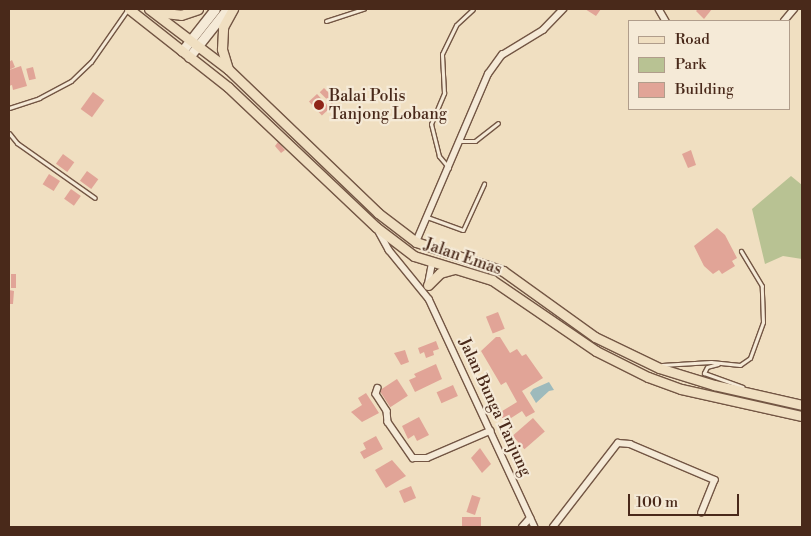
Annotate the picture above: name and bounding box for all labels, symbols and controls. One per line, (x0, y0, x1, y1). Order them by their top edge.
legend (628, 20, 791, 110)
text: Road (675, 30, 710, 49)
text: Park (675, 55, 706, 74)
text: Building (675, 80, 734, 99)
place label: Balai Polis Tanjong Lobang (329, 86, 447, 124)
marker: Balai Polis Tanjong Lobang (313, 99, 325, 111)
street label: Jalan Emas (422, 235, 504, 279)
street label: Jalan Bunga Tanjung (455, 335, 535, 479)
scale bar (631, 484, 742, 516)
text: 100 m (636, 493, 678, 512)

